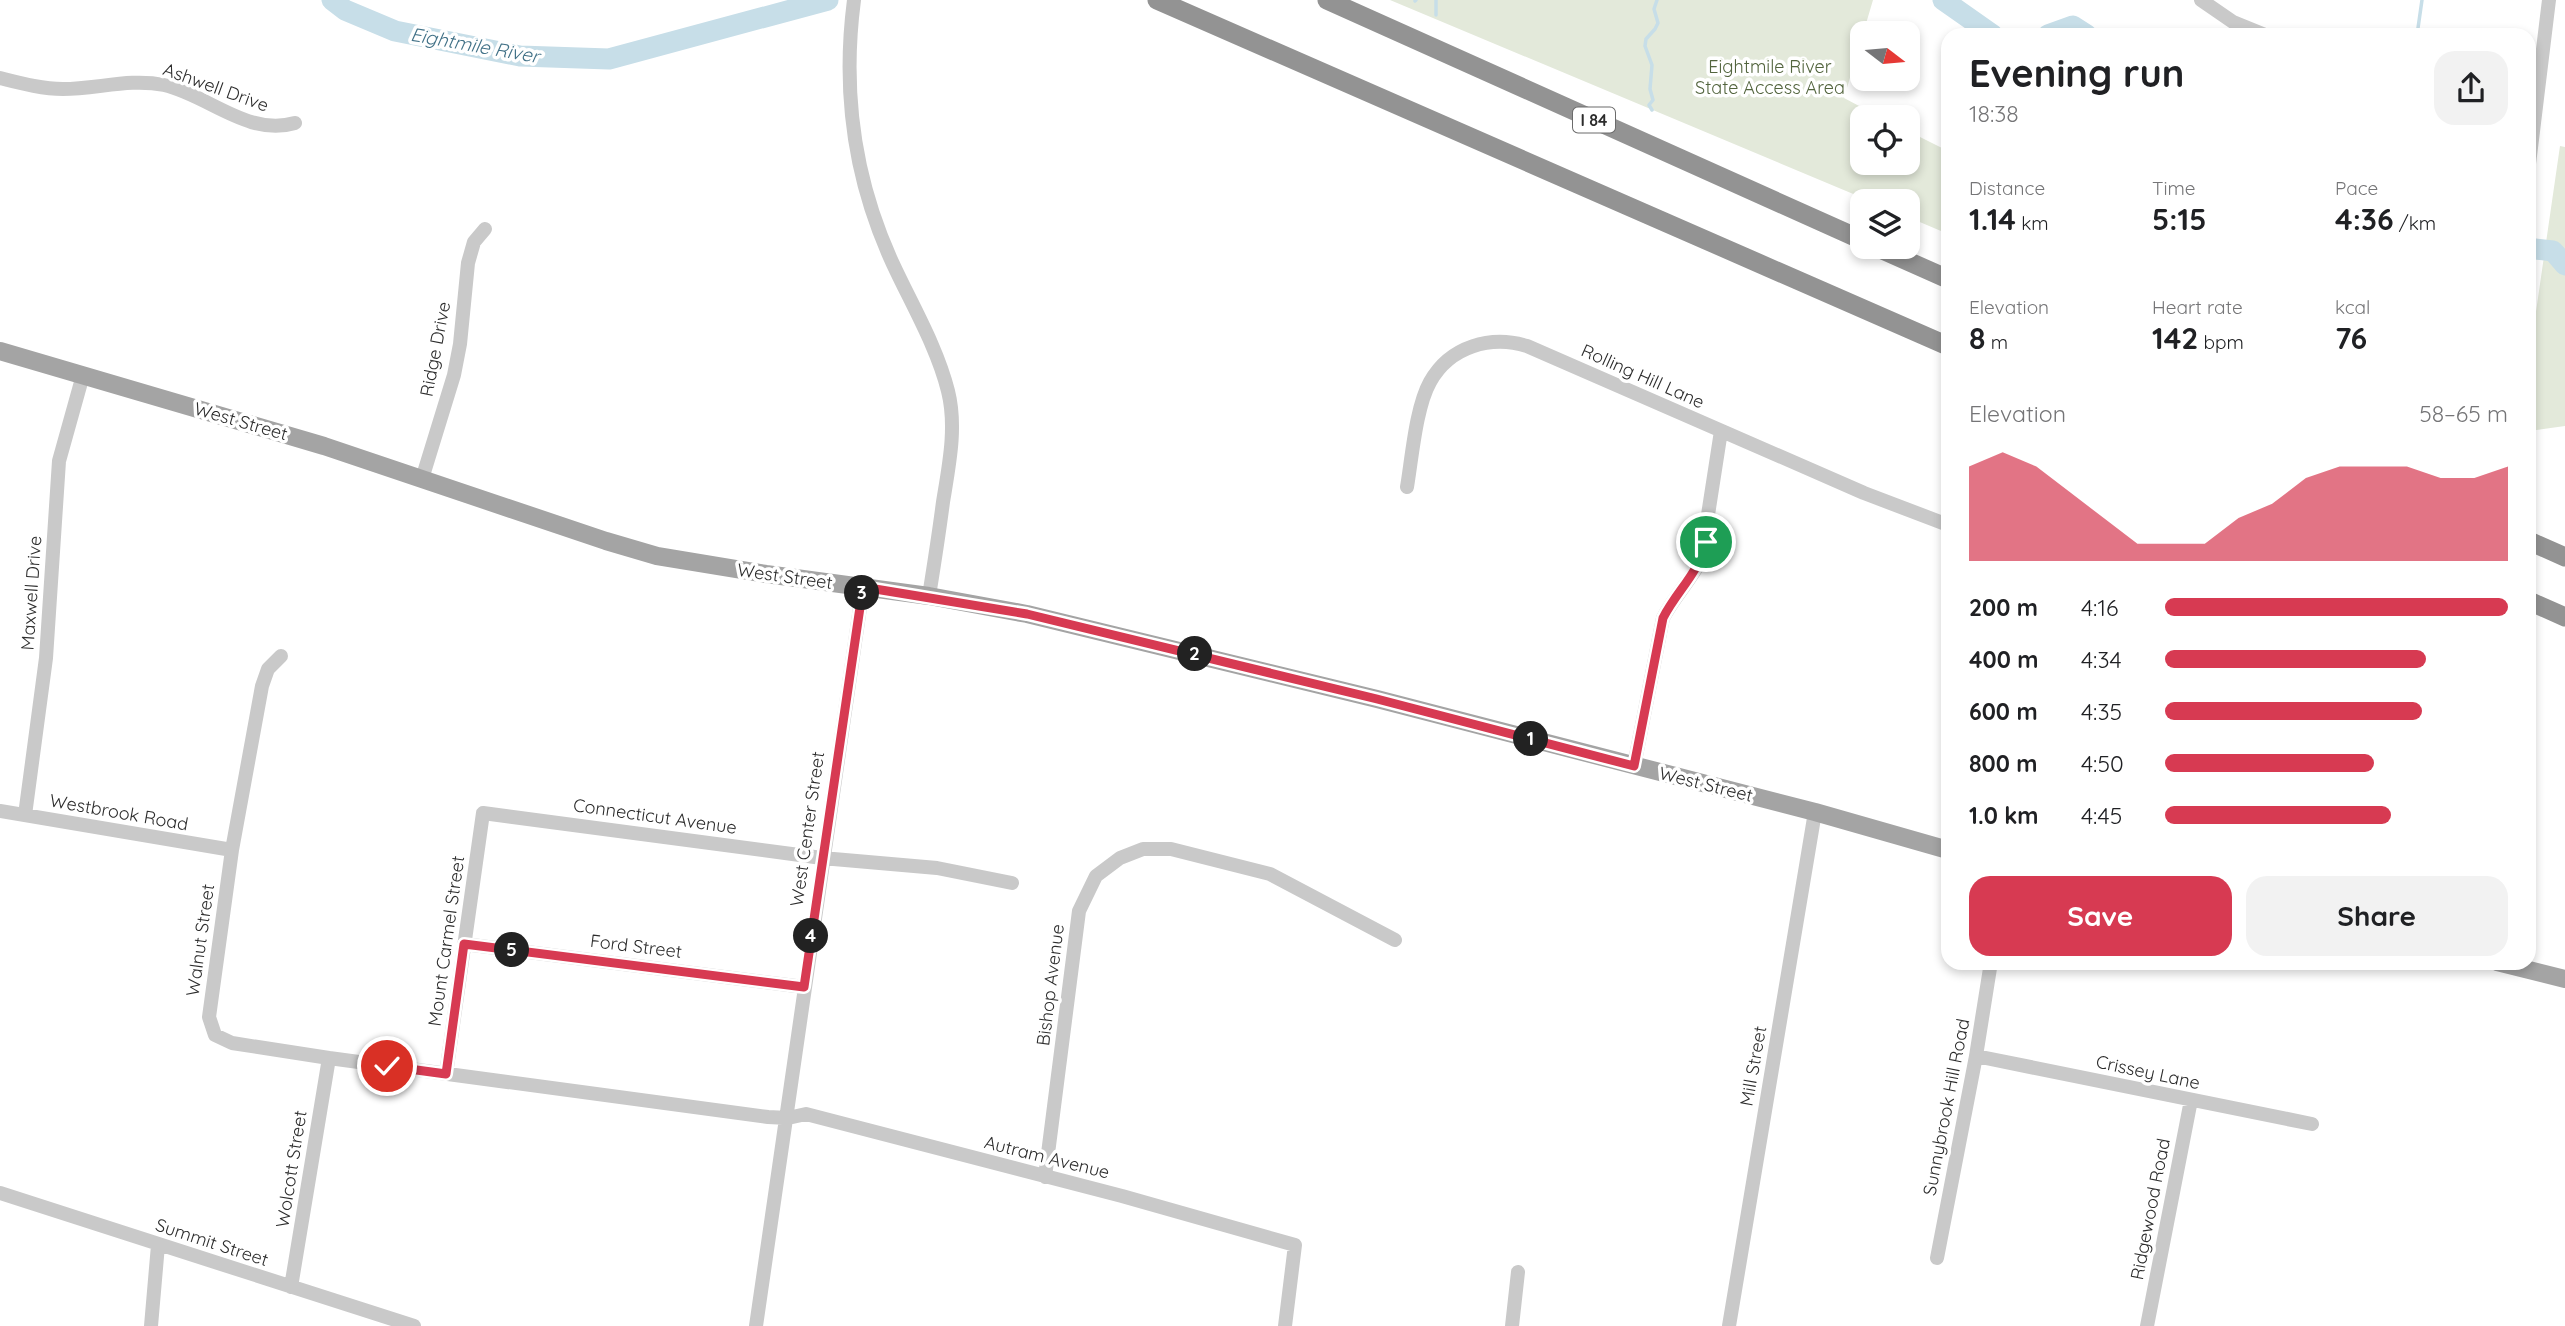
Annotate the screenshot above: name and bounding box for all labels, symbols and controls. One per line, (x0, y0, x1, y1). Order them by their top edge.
north arrow (1850, 21, 1920, 91)
map controls (1850, 21, 1920, 259)
water label: Eightmile River (409, 22, 544, 69)
text: Evening run (1969, 49, 2184, 97)
button: share (2434, 51, 2508, 125)
park label: Eightmile River State Access Area (1695, 55, 1845, 99)
street label: Ashwell Drive (160, 57, 272, 117)
text: 18:38 (1969, 99, 2019, 128)
button: locate (1850, 105, 1920, 175)
road number: I 84 (1573, 108, 1615, 132)
text: Distance (1969, 176, 2045, 200)
text: Time (2152, 176, 2196, 200)
text: Pace (2335, 176, 2378, 200)
button: layers (1850, 189, 1920, 259)
text: 1.14 (1969, 200, 2016, 238)
text: 5:15 (2152, 200, 2206, 238)
text: 4:36 (2335, 200, 2394, 238)
text: km (2016, 211, 2049, 235)
text: /km (2394, 211, 2436, 235)
text: Elevation (1969, 295, 2049, 319)
text: Heart rate (2152, 295, 2243, 319)
text: kcal (2335, 295, 2370, 319)
street label: Ridge Drive (415, 300, 455, 398)
text: 8 (1969, 319, 1985, 357)
text: 142 (2152, 319, 2198, 357)
text: 76 (2335, 319, 2367, 357)
text: m (1985, 330, 2008, 354)
text: bpm (2198, 330, 2244, 354)
street label: Rolling Hill Lane (1578, 339, 1708, 413)
street label: West Street (192, 397, 290, 445)
text: Elevation (1969, 399, 2066, 428)
text: 58–65 m (2419, 399, 2508, 428)
pin (1676, 512, 1736, 572)
icon: arrive (1687, 523, 1725, 561)
street label: Maxwell Drive (16, 535, 46, 651)
street label: West Street (736, 558, 834, 594)
pin: 3 (844, 576, 880, 610)
text: 3 (856, 580, 867, 604)
text: 200 m (1969, 593, 2038, 622)
text: 4:16 (2081, 593, 2118, 622)
pin: 2 (1178, 636, 1212, 672)
text: 2 (1189, 641, 1200, 665)
text: 400 m (1969, 645, 2038, 674)
text: 4:34 (2081, 645, 2122, 674)
text: 600 m (1969, 697, 2038, 726)
text: 4:35 (2081, 697, 2122, 726)
pin: 1 (1514, 722, 1548, 756)
text: 1 (1527, 726, 1534, 750)
text: 800 m (1969, 749, 2038, 778)
text: 4:50 (2081, 749, 2124, 778)
street label: West Center Street (785, 750, 829, 908)
street label: West Street (1657, 761, 1755, 807)
street label: Westbrook Road (48, 788, 190, 836)
street label: Connecticut Avenue (572, 793, 738, 839)
text: 1.0 km (1969, 801, 2039, 830)
text: 4:45 (2081, 801, 2122, 830)
street label: Mount Carmel Street (423, 854, 469, 1028)
button: Save (1969, 876, 2232, 956)
button: Share (2246, 876, 2508, 956)
street label: Walnut Street (181, 882, 219, 998)
pin: 4 (794, 918, 828, 954)
text: 4 (805, 923, 816, 947)
street label: Bishop Avenue (1031, 923, 1069, 1047)
street label: Ford Street (589, 929, 683, 963)
pin: 5 (494, 932, 530, 968)
text: 5 (506, 937, 517, 961)
street label: Sunnybrook Hill Road (1918, 1017, 1974, 1197)
street label: Mill Street (1735, 1024, 1771, 1108)
pin (357, 1036, 417, 1096)
icon: check (368, 1047, 406, 1085)
street label: Crissey Lane (2094, 1050, 2202, 1094)
street label: Wolcott Street (270, 1109, 312, 1229)
street label: Autram Avenue (982, 1130, 1112, 1184)
street label: Ridgewood Road (2125, 1136, 2175, 1282)
street label: Summit Street (153, 1213, 271, 1271)

